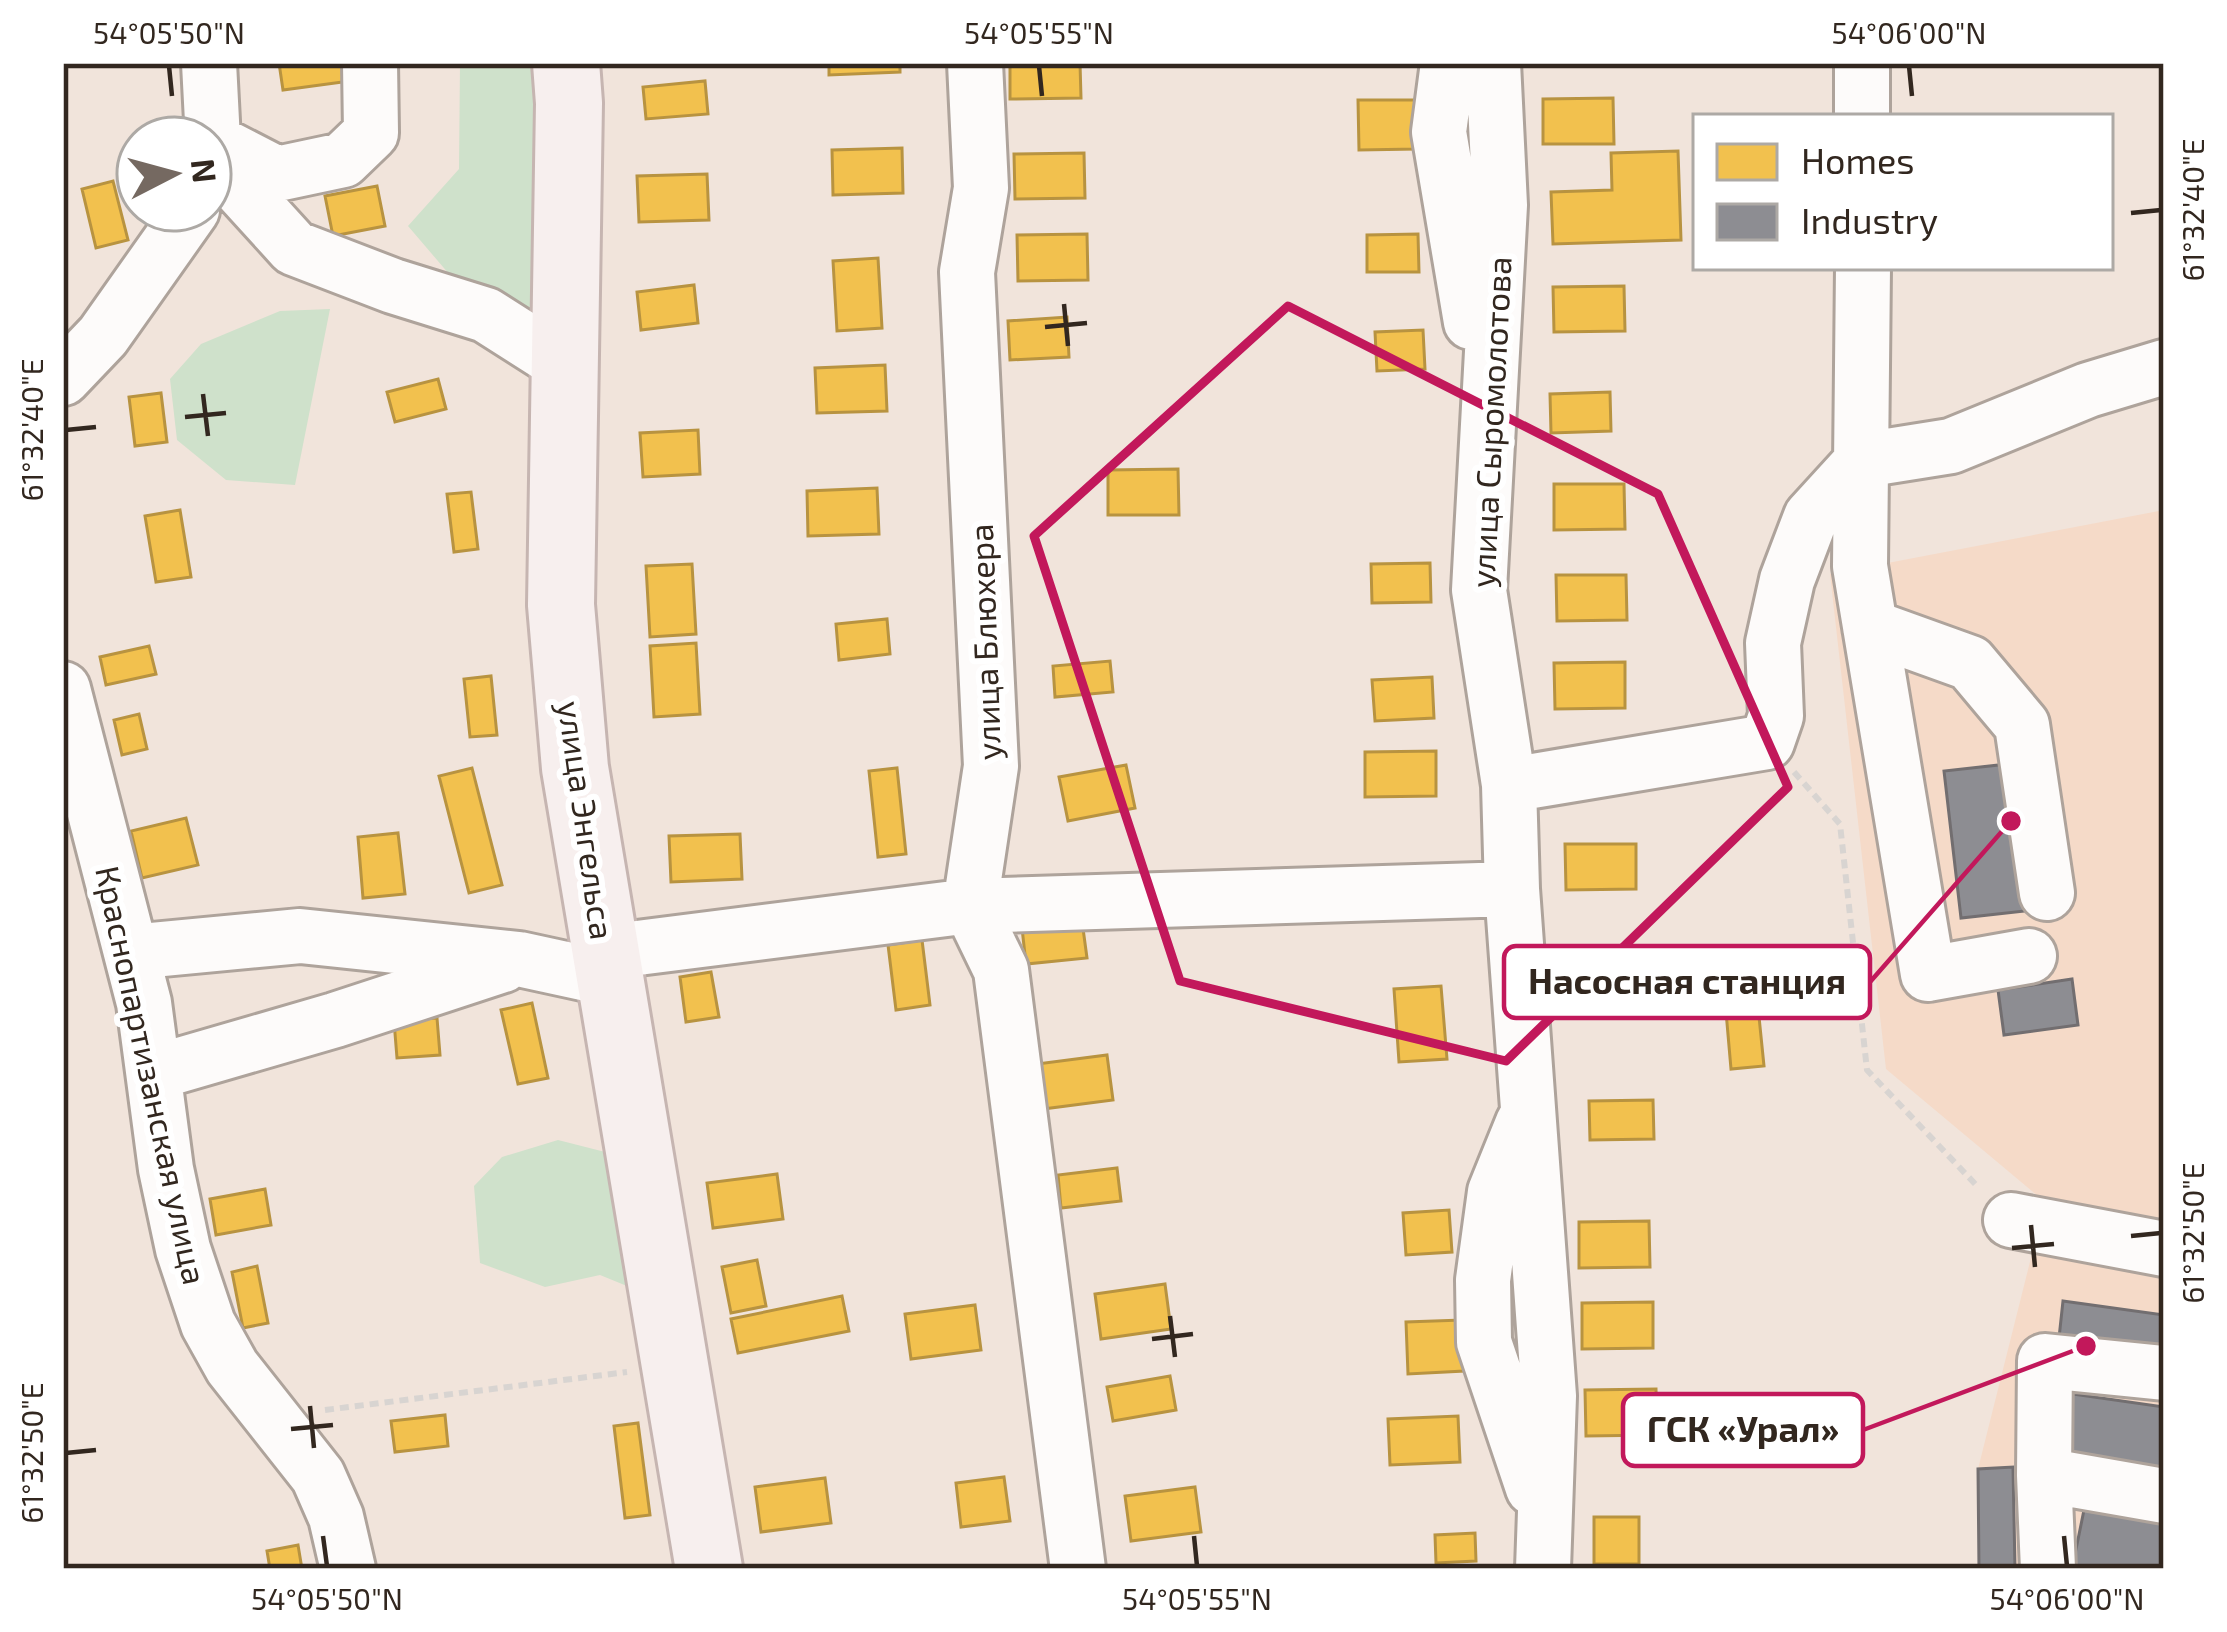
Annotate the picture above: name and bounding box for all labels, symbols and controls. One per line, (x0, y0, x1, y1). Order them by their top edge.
text: 54°05'50"N (93, 14, 245, 50)
text: 54°05'55"N (964, 14, 1114, 50)
text: 54°06'00"N (1832, 14, 1986, 50)
north arrow (114, 114, 234, 234)
legend (1693, 114, 2113, 270)
text: Homes (1801, 138, 1915, 181)
text: 61°32'40"E (2174, 138, 2210, 282)
text: N (184, 157, 226, 185)
text: Industry (1801, 198, 1938, 241)
street label: улица Сыромолотова (1461, 255, 1520, 589)
text: 61°32'40"E (13, 358, 49, 502)
street label: улица Блюхера (960, 523, 1009, 761)
street label: улица Энгельса (549, 698, 624, 942)
street label: Краснопартизанская улица (87, 862, 216, 1288)
callout: Насосная станция (1504, 946, 1870, 1018)
text: Насосная станция (1528, 958, 1846, 1001)
text: 61°32'50"E (2174, 1162, 2210, 1304)
text: 61°32'50"E (13, 1382, 49, 1524)
callout: ГСК «Урал» (1623, 1394, 1863, 1466)
text: ГСК «Урал» (1647, 1406, 1839, 1449)
text: 54°05'50"N (251, 1580, 403, 1616)
text: 54°05'55"N (1122, 1580, 1272, 1616)
text: 54°06'00"N (1990, 1580, 2144, 1616)

